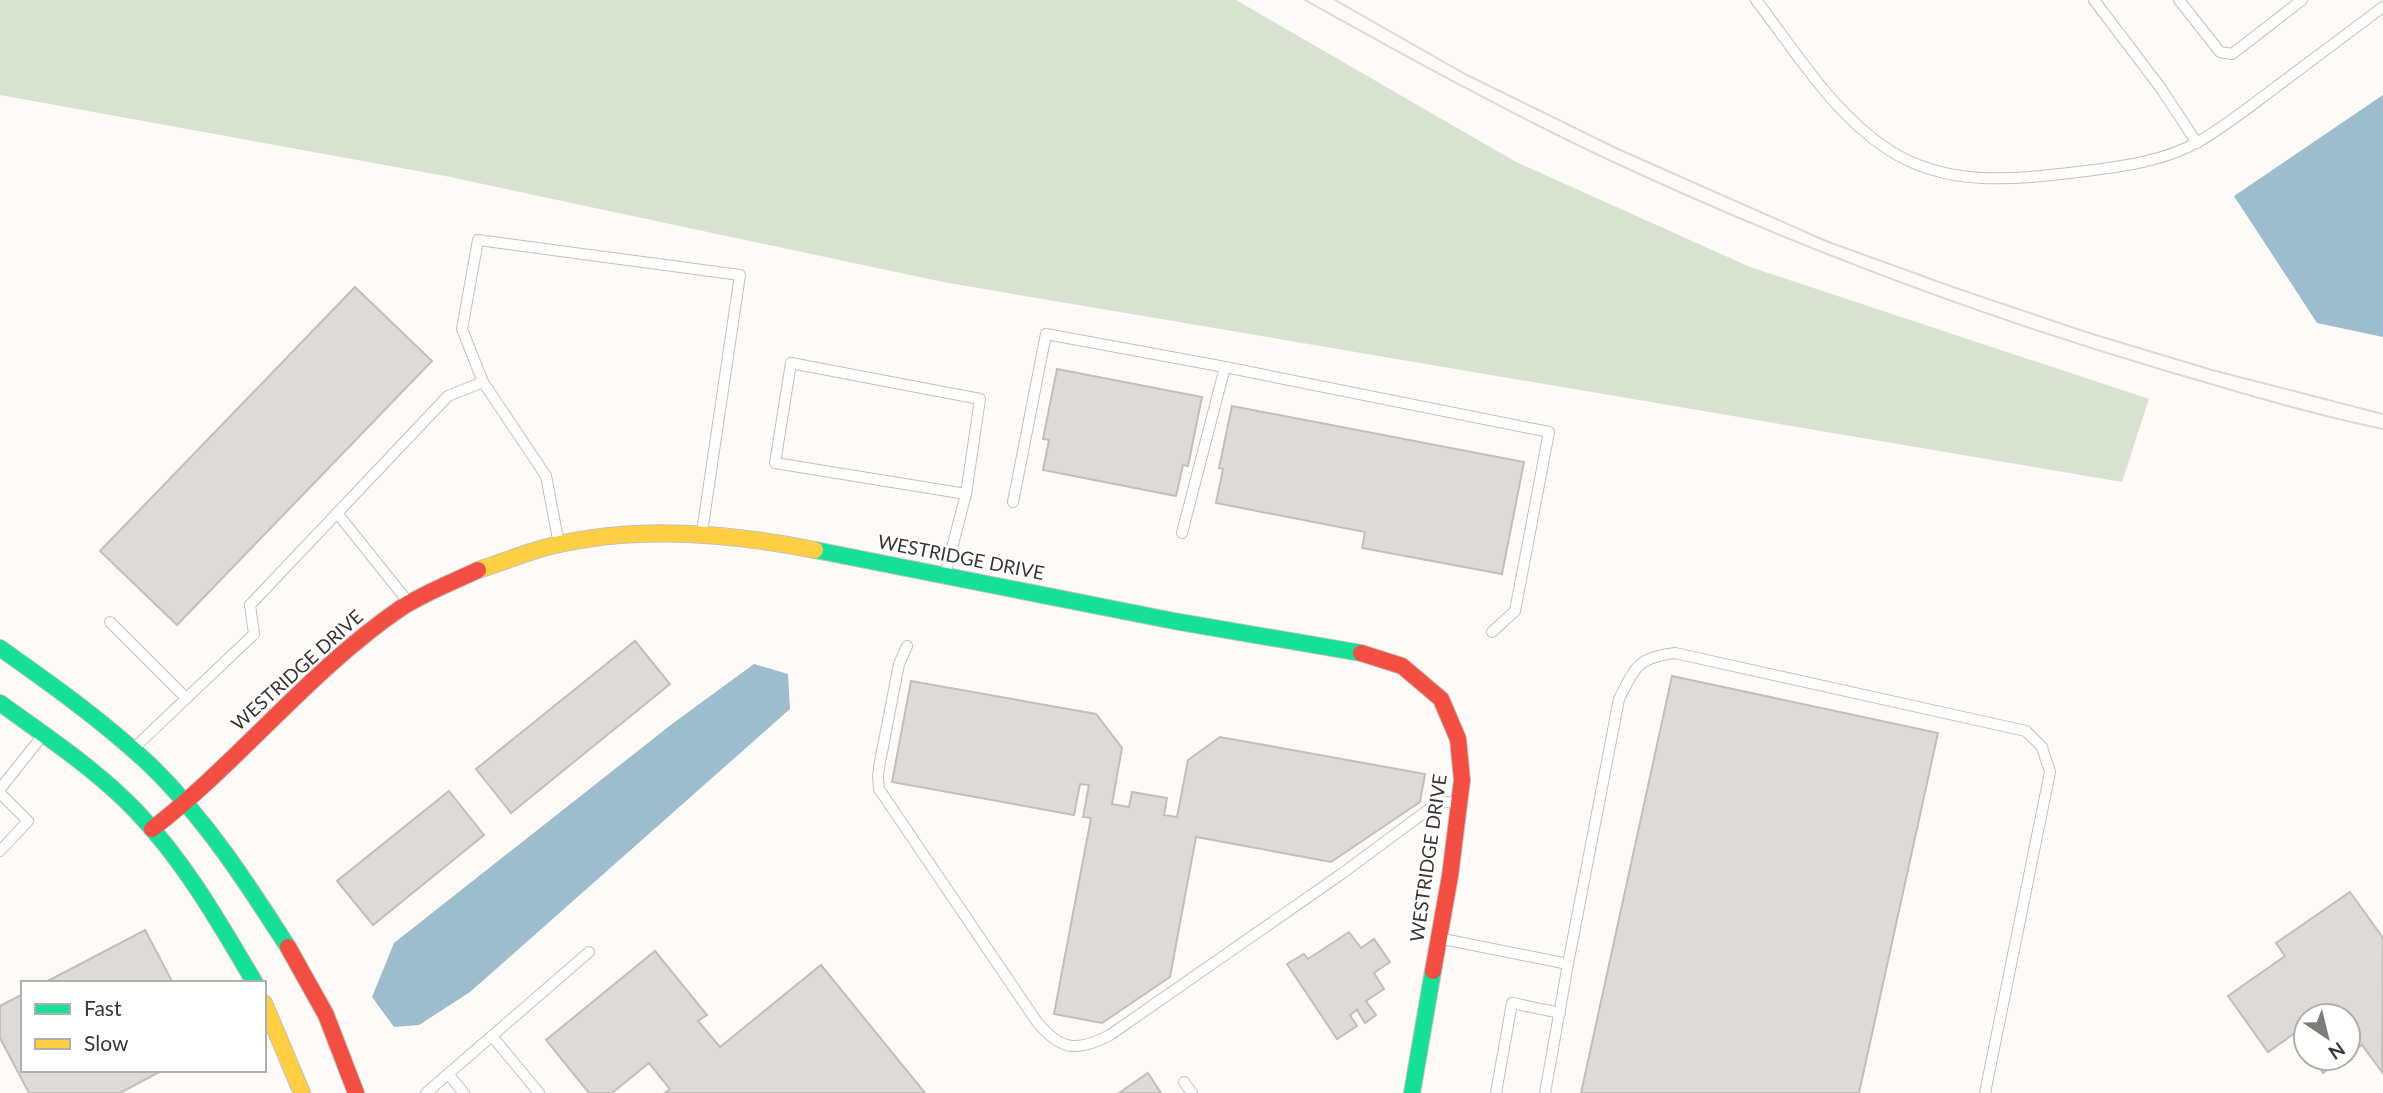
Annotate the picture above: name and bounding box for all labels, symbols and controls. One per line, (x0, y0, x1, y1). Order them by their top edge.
street label: WESTRIDGE DRIVE (876, 529, 1046, 584)
street label: WESTRIDGE DRIVE (226, 605, 367, 735)
street label: WESTRIDGE DRIVE (1404, 773, 1451, 943)
legend (21, 981, 266, 1072)
text: Fast (84, 995, 122, 1020)
north arrow (2292, 1002, 2362, 1072)
text: Slow (84, 1030, 129, 1055)
text: N (2324, 1038, 2350, 1065)

